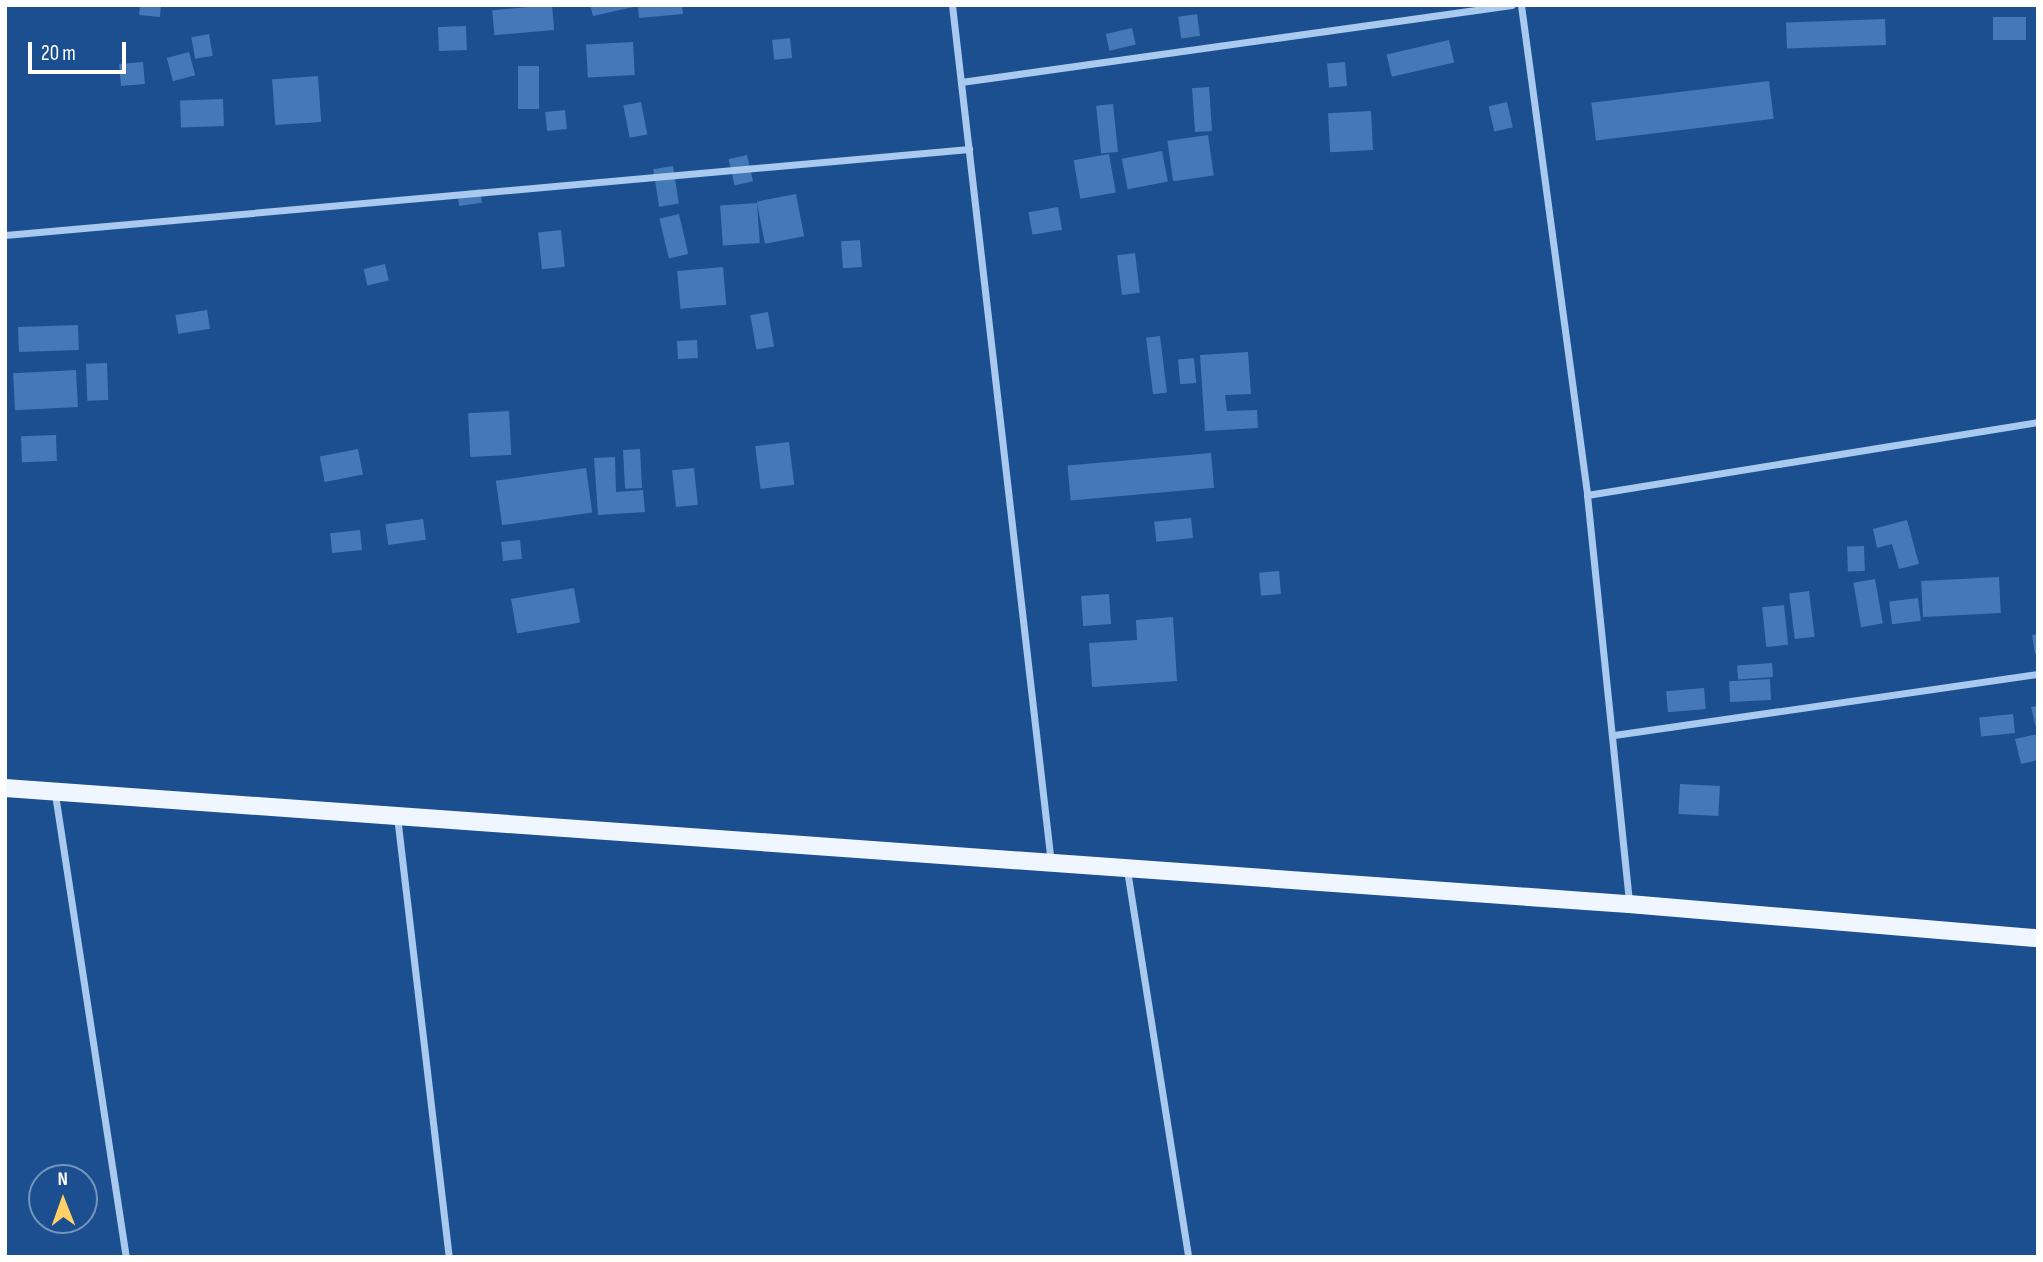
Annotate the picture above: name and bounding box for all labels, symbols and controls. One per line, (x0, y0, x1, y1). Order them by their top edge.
scale bar (32, 28, 130, 72)
text: 20 m (41, 41, 76, 66)
north arrow (28, 1164, 98, 1234)
text: N (57, 1168, 68, 1191)

